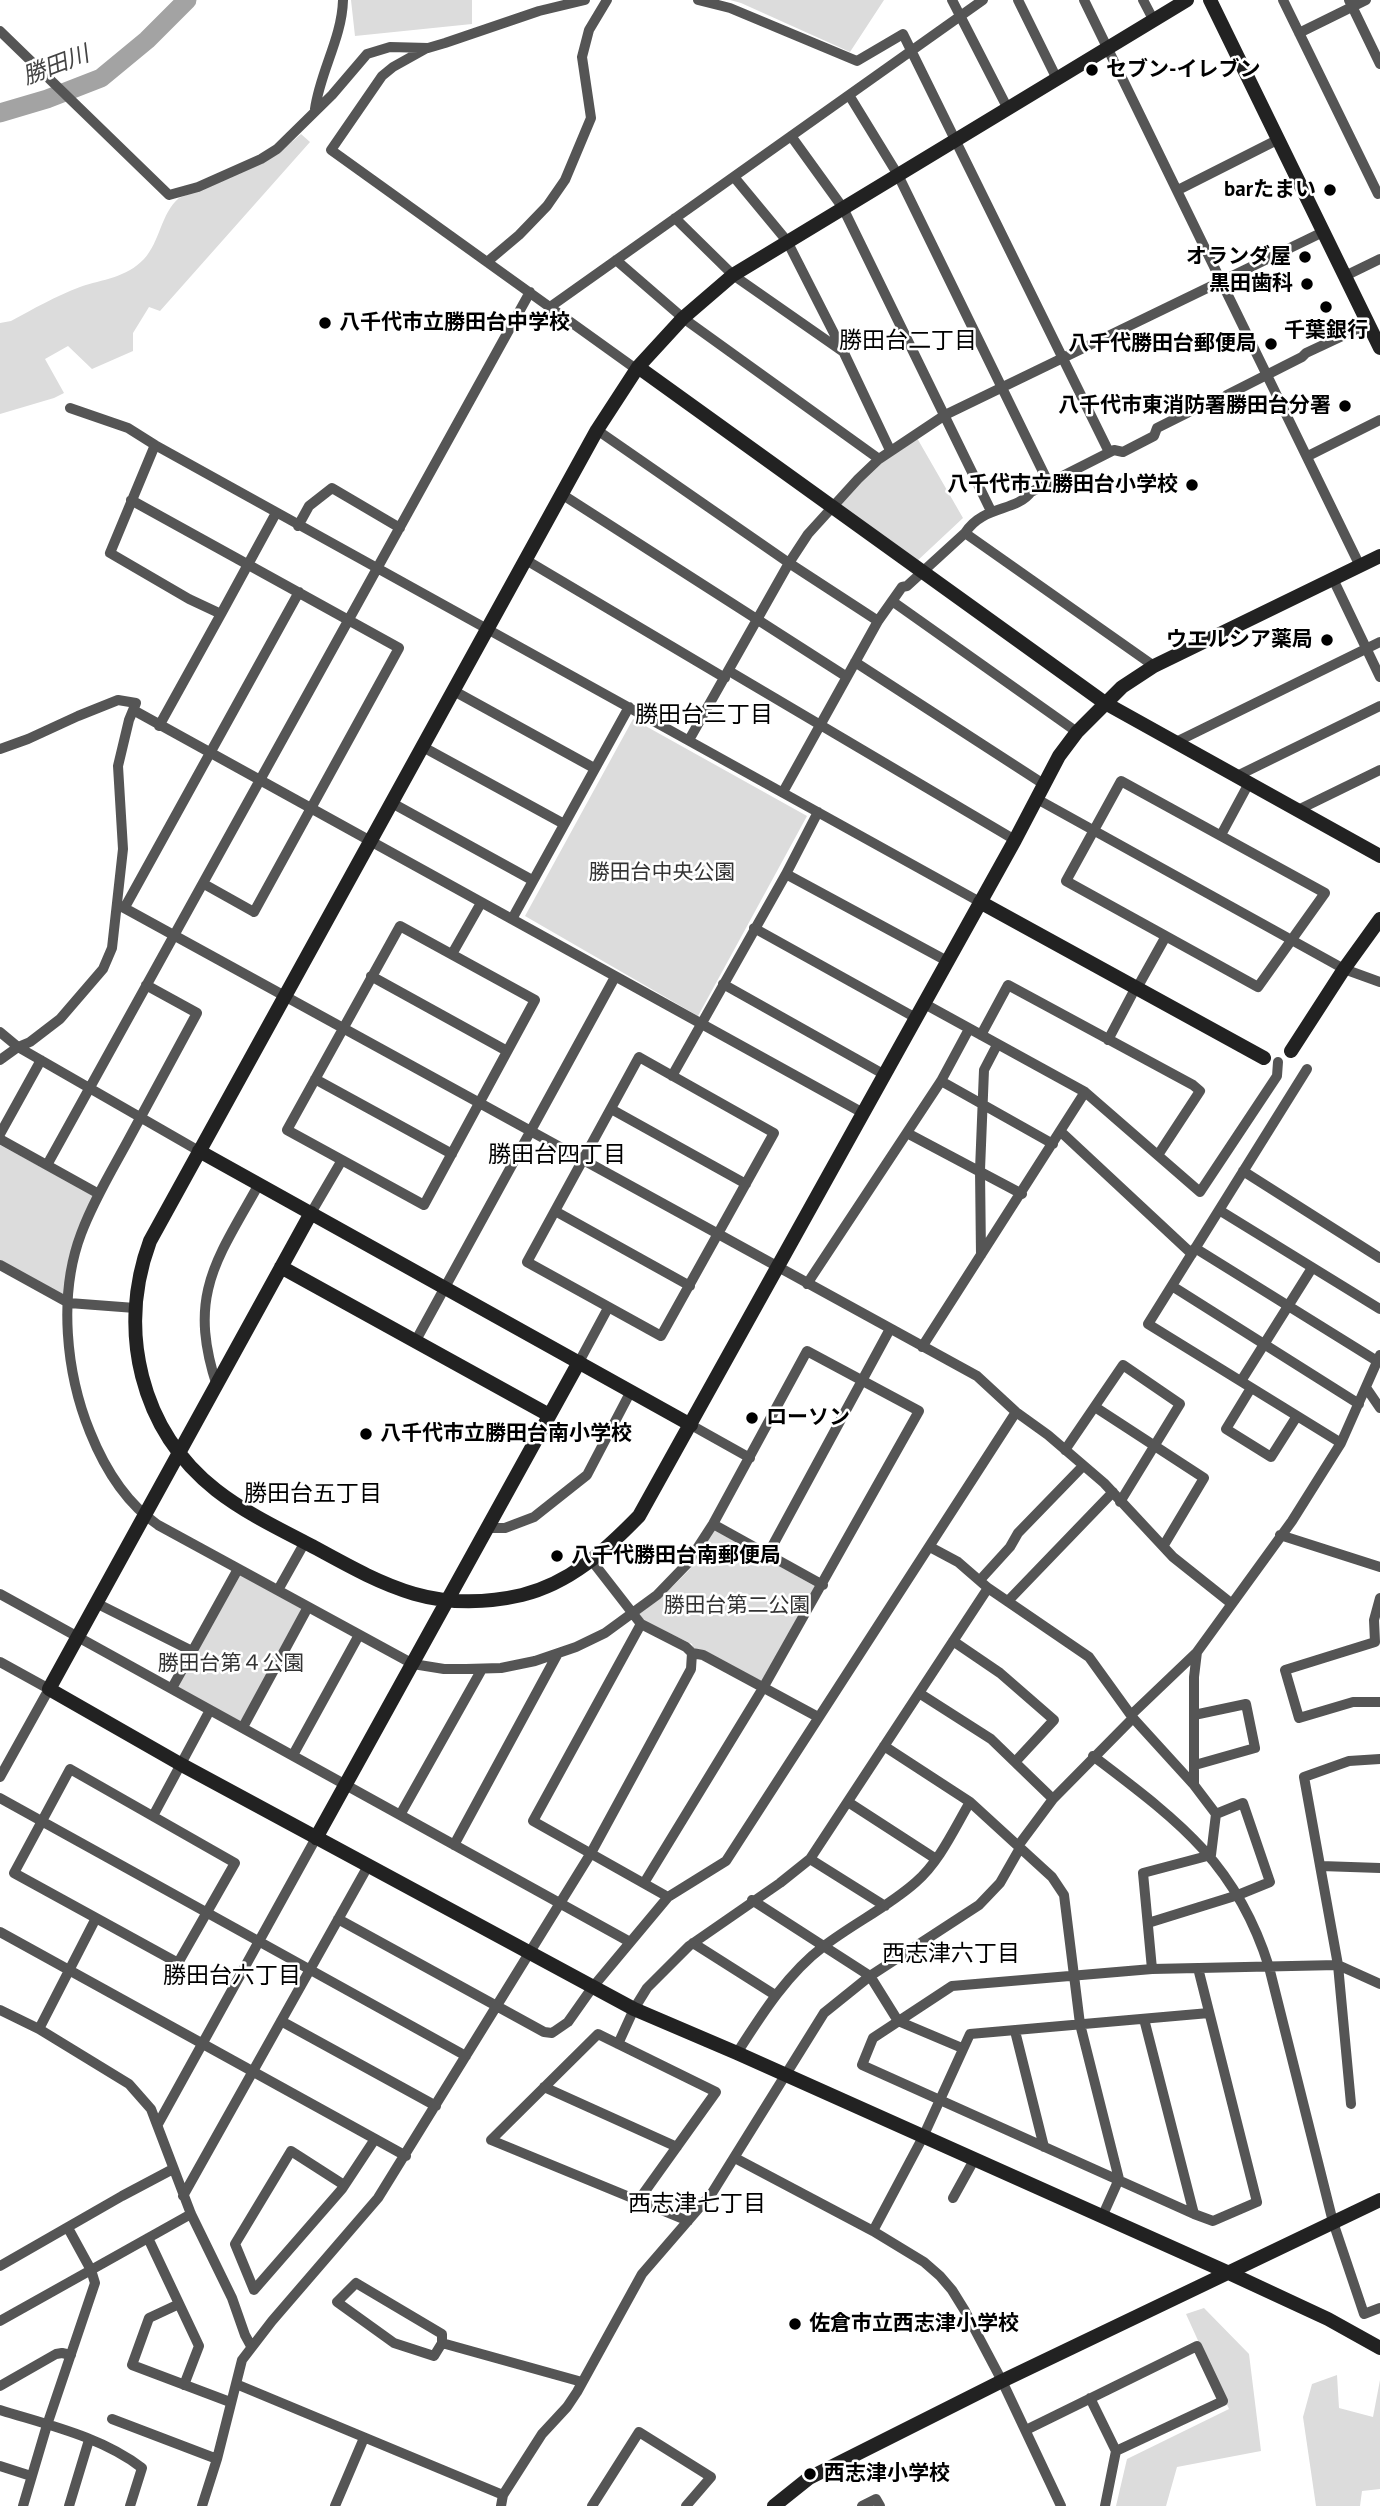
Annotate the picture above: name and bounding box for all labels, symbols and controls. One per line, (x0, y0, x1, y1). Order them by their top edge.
water label: 勝田川 (19, 41, 93, 91)
place label: セブン-イレブン (1106, 57, 1261, 83)
marker: セブン-イレブン (1084, 62, 1100, 78)
place label: barたまい (1224, 177, 1316, 203)
marker: barたまい (1322, 182, 1338, 198)
place label: オランダ屋 (1186, 244, 1291, 270)
marker: オランダ屋 (1297, 249, 1313, 265)
place label: 黒田歯科 (1209, 271, 1293, 297)
marker: 黒田歯科 (1299, 276, 1315, 292)
marker: 千葉銀行 (1318, 299, 1334, 315)
place label: 八千代市立勝田台中学校 (339, 310, 570, 336)
marker: 八千代市立勝田台中学校 (317, 315, 333, 331)
place label: 千葉銀行 (1284, 318, 1368, 344)
district label: 勝田台二丁目 (839, 327, 977, 355)
place label: 八千代勝田台郵便局 (1068, 331, 1257, 357)
marker: 八千代勝田台郵便局 (1263, 336, 1279, 352)
place label: 八千代市東消防署勝田台分署 (1058, 393, 1331, 419)
marker: 八千代市東消防署勝田台分署 (1337, 398, 1353, 414)
place label: 八千代市立勝田台小学校 (947, 472, 1178, 498)
marker: 八千代市立勝田台小学校 (1184, 477, 1200, 493)
place label: ウエルシア薬局 (1166, 627, 1313, 653)
marker: ウエルシア薬局 (1319, 632, 1335, 648)
district label: 勝田台三丁目 (635, 701, 773, 729)
park label: 勝田台中央公園 (589, 860, 735, 886)
district label: 勝田台四丁目 (488, 1141, 626, 1169)
place label: ローソン (766, 1405, 850, 1431)
marker: ローソン (744, 1410, 760, 1426)
place label: 八千代市立勝田台南小学校 (380, 1421, 632, 1447)
marker: 八千代市立勝田台南小学校 (358, 1426, 374, 1442)
district label: 勝田台五丁目 (244, 1480, 382, 1508)
place label: 八千代勝田台南郵便局 (571, 1543, 781, 1569)
marker: 八千代勝田台南郵便局 (549, 1548, 565, 1564)
park label: 勝田台第二公園 (664, 1593, 810, 1619)
park label: 勝田台第４公園 (158, 1651, 304, 1677)
district label: 西志津六丁目 (882, 1940, 1020, 1968)
district label: 勝田台六丁目 (163, 1962, 301, 1990)
district label: 西志津七丁目 (628, 2190, 766, 2218)
place label: 佐倉市立西志津小学校 (809, 2311, 1019, 2337)
marker: 佐倉市立西志津小学校 (787, 2316, 803, 2332)
place label: 西志津小学校 (824, 2461, 950, 2487)
marker: 西志津小学校 (802, 2466, 818, 2482)

